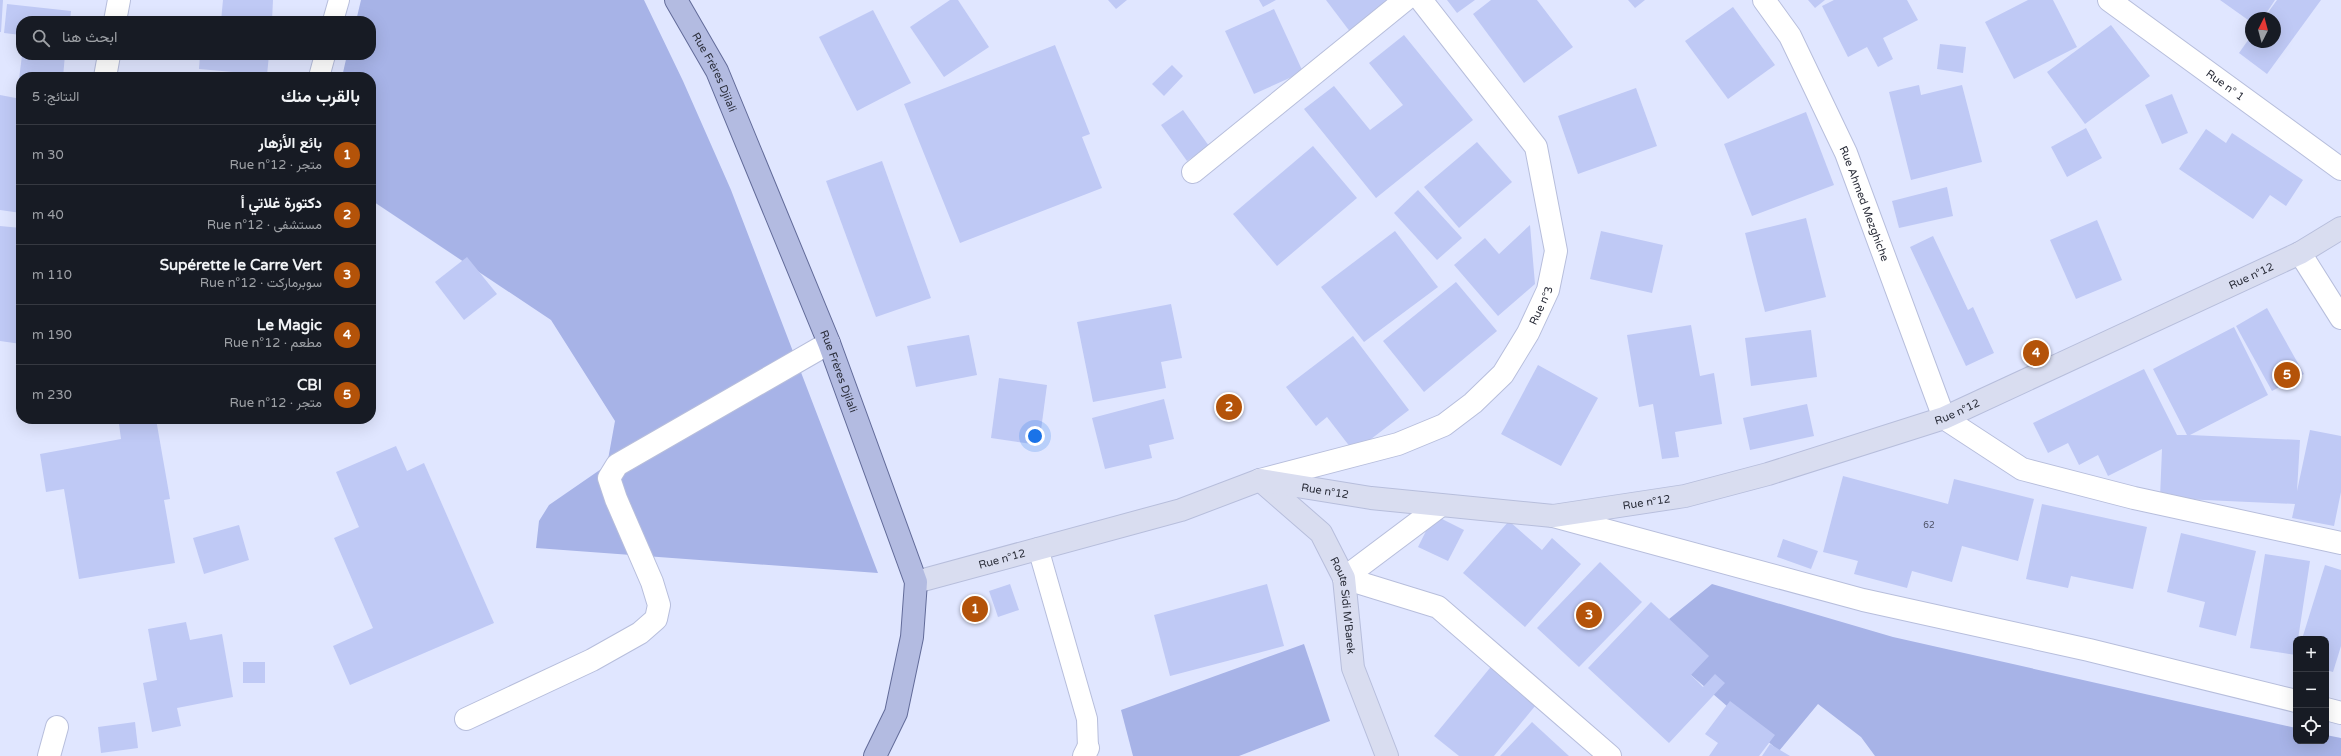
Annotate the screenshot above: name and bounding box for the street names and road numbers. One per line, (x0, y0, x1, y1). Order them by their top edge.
street label: Rue Frères Djilali (690, 30, 740, 114)
street label: Rue n° 1 (2204, 67, 2247, 103)
street label: Rue Ahmed Mezghiche (1837, 144, 1892, 263)
street label: Rue n°12 (2227, 260, 2276, 292)
street label: Rue n°3 (1526, 285, 1555, 327)
street label: Rue Frères Djilali (818, 328, 860, 414)
street label: Rue n°12 (1933, 396, 1982, 427)
street label: Rue n°12 (1300, 480, 1350, 501)
street label: Rue n°12 (1622, 492, 1671, 512)
street label: Rue n°12 (977, 546, 1027, 571)
street label: Route Sidi M'Barek (1328, 554, 1358, 655)

